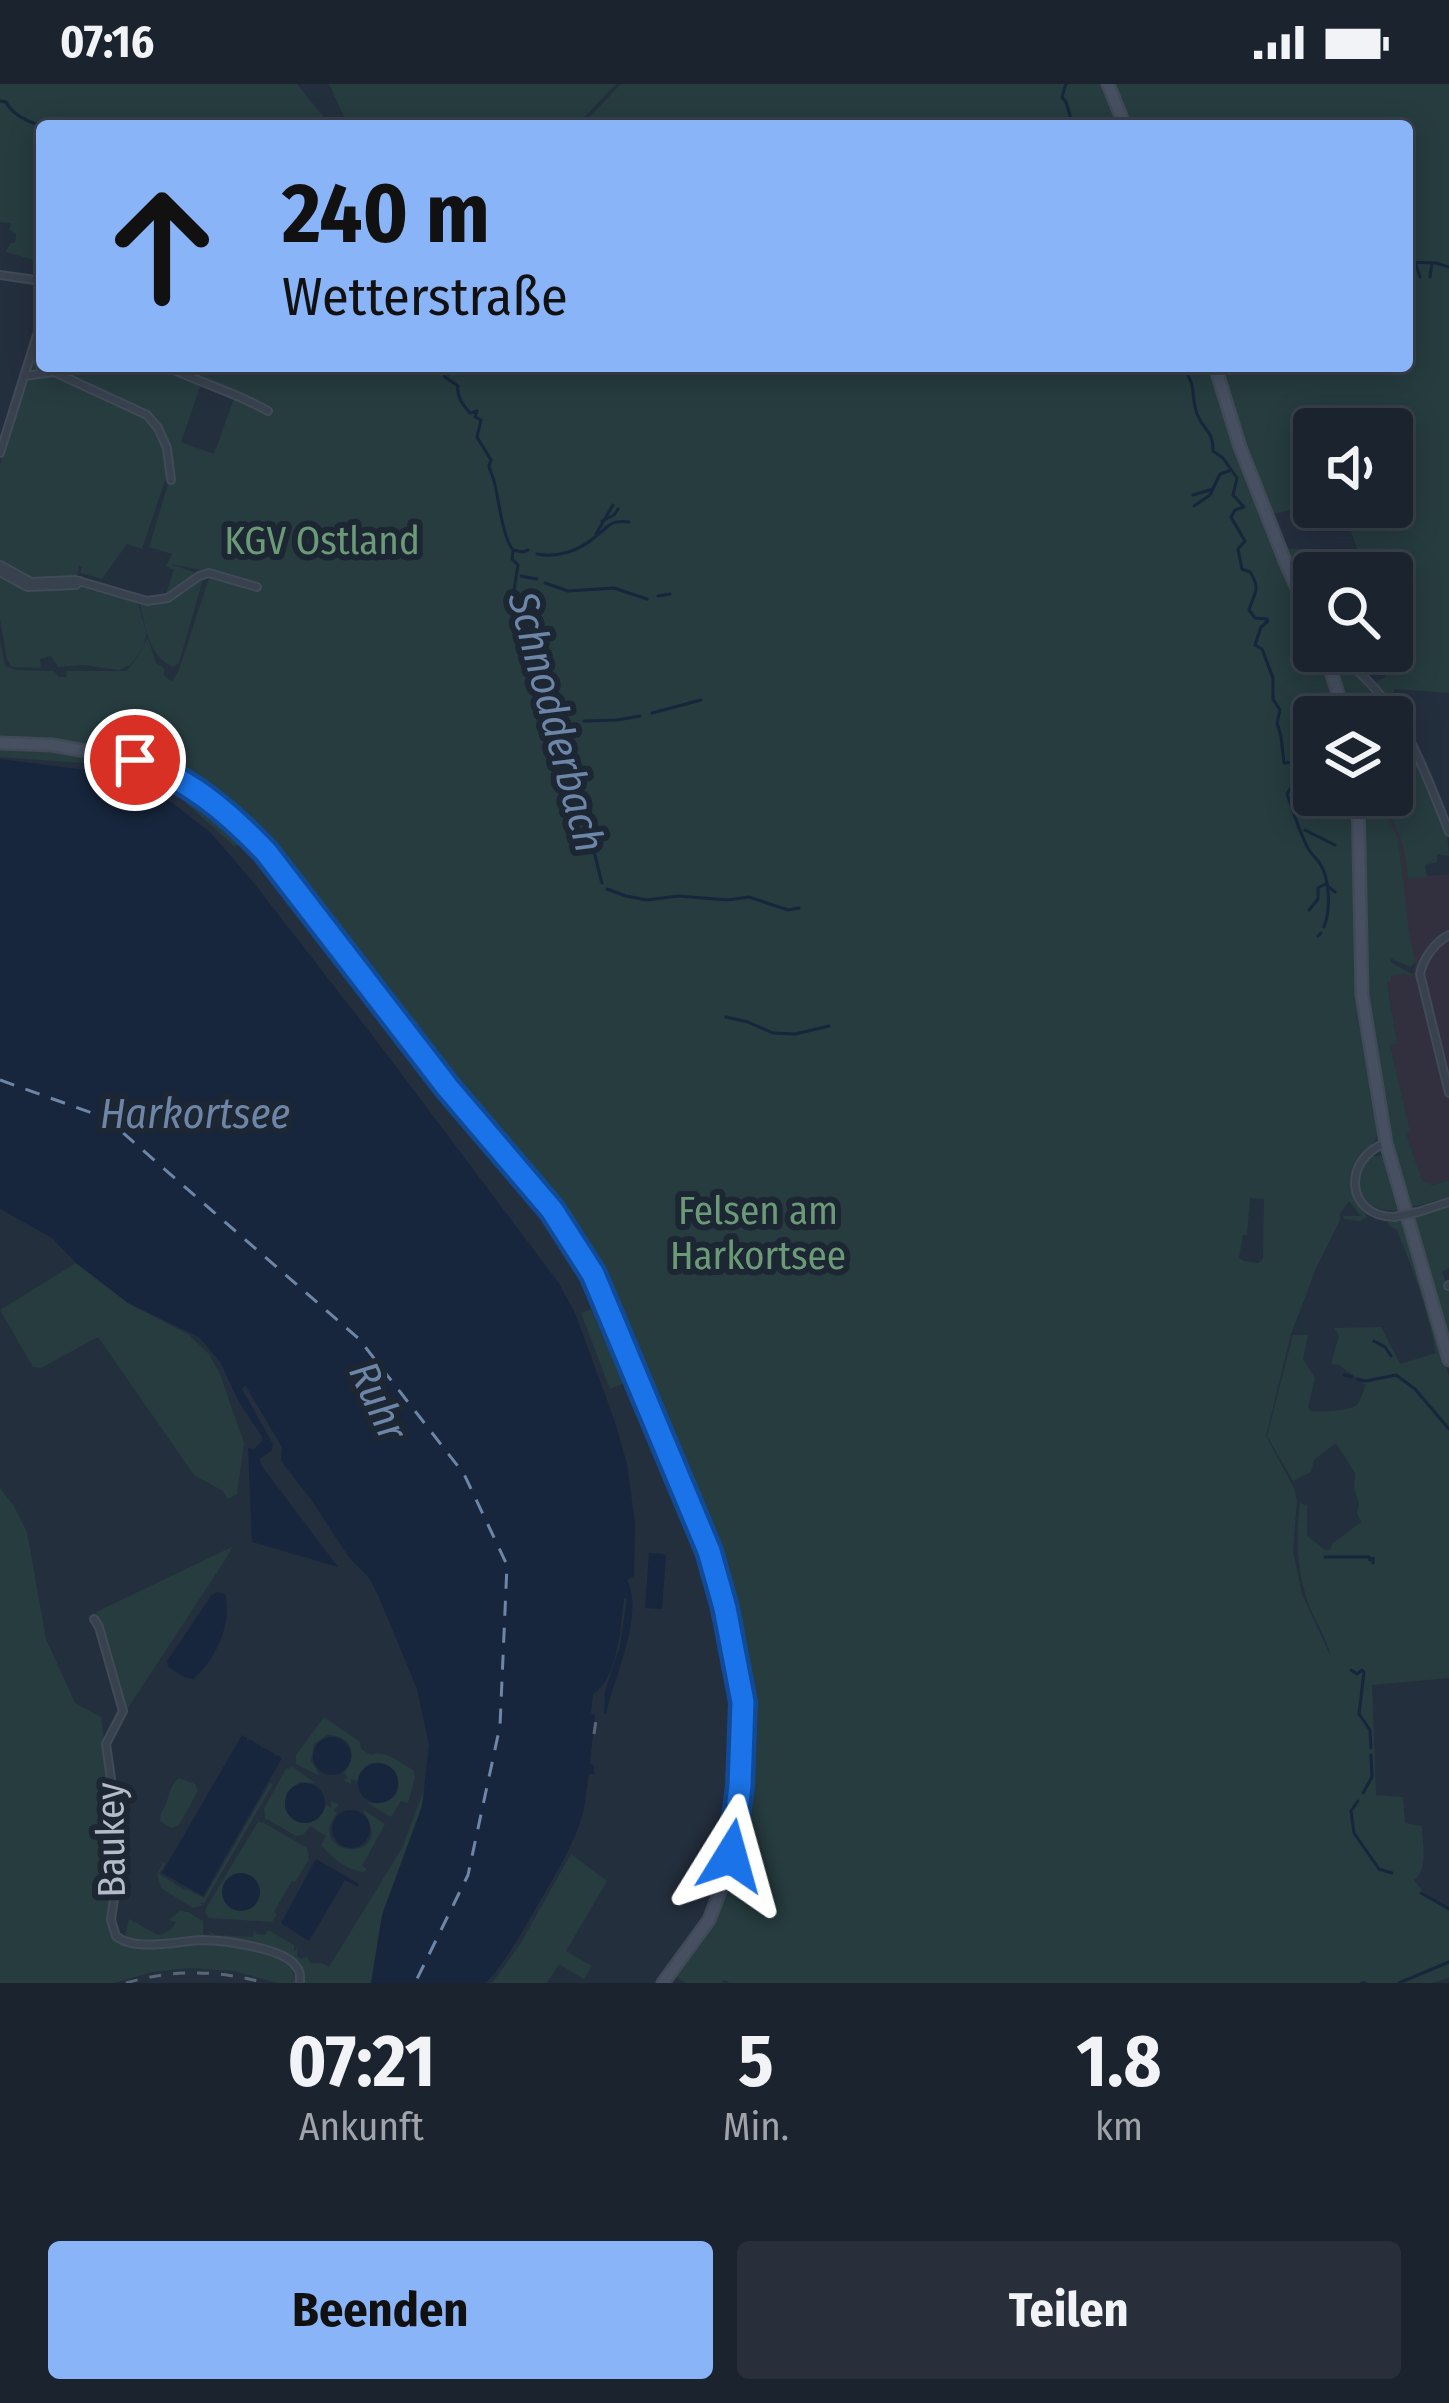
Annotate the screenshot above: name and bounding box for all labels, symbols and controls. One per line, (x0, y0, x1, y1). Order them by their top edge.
text: 07:16 (60, 15, 154, 69)
text: 240 m (282, 163, 490, 264)
icon: ahead (84, 168, 240, 324)
text: Wetterstraße (282, 265, 568, 329)
map controls (1293, 408, 1413, 816)
button: sound (1293, 408, 1413, 528)
park label: KGV Ostland (224, 518, 420, 564)
button: search (1293, 552, 1413, 672)
water label: Schnodderbach (497, 585, 615, 858)
button: layers (1293, 696, 1413, 816)
pin (84, 709, 186, 811)
icon: arrive (102, 727, 168, 793)
water label: Harkortsee (100, 1089, 290, 1139)
park label: Felsen am Harkortsee (670, 1188, 846, 1279)
water label: Ruhr (338, 1354, 418, 1450)
street label: Baukey (87, 1781, 135, 1898)
position arrow (668, 1793, 794, 1919)
text: 07:21 (287, 2019, 435, 2105)
text: 5 (738, 2019, 774, 2105)
text: 1.8 (1077, 2019, 1162, 2105)
text: Ankunft (299, 2104, 424, 2150)
text: Min. (723, 2104, 789, 2150)
text: km (1095, 2104, 1143, 2150)
button: Beenden (48, 2241, 713, 2379)
button: Teilen (737, 2241, 1401, 2379)

